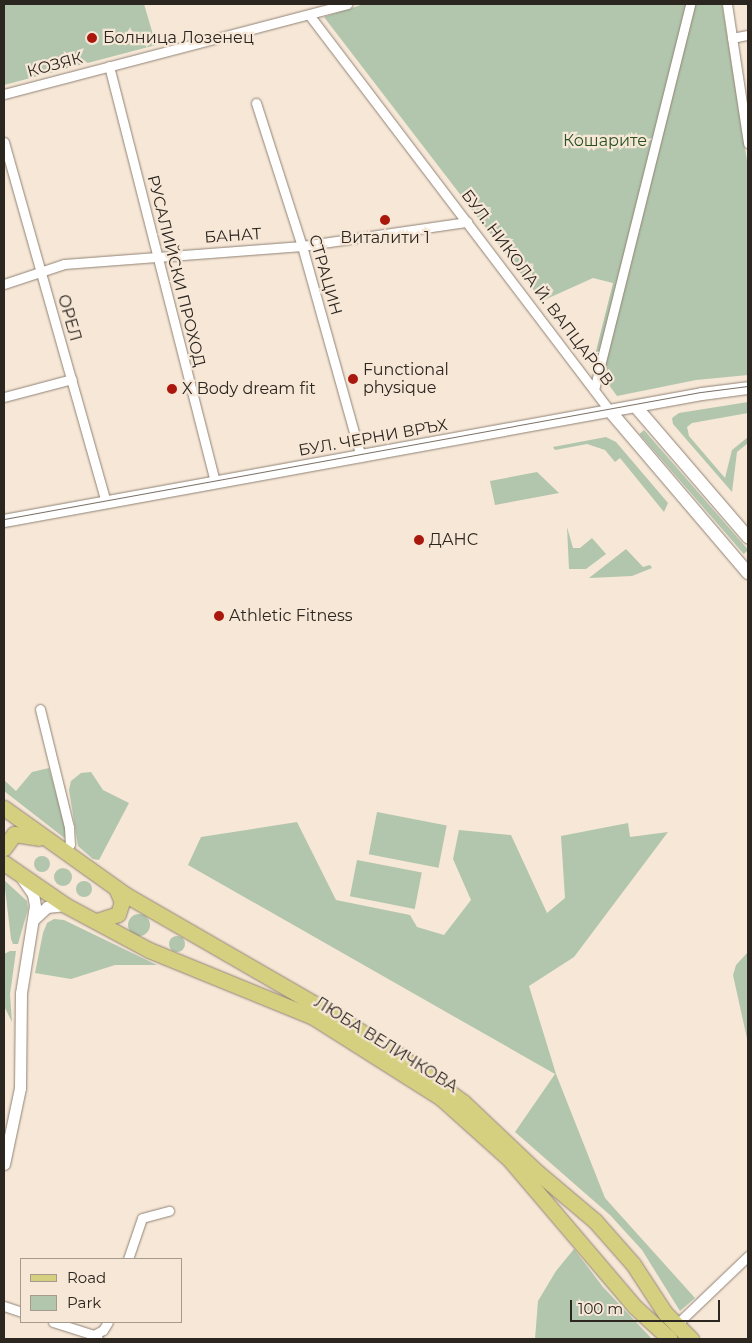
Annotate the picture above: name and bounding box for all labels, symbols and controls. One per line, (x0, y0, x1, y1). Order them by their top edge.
place label: Болница Лозенец (103, 28, 254, 48)
marker: Болница Лозенец (85, 31, 99, 45)
street label: КОЗЯК (25, 48, 85, 82)
park label: Кошарите (563, 131, 647, 151)
street label: РУСАЛИЙСКИ ПРОХОД (143, 173, 209, 369)
street label: БУЛ. НИКОЛА Й. ВАПЦАРОВ (457, 186, 617, 390)
marker: Виталити 1 (379, 214, 391, 226)
street label: БАНАТ (204, 224, 262, 248)
place label: Виталити 1 (340, 228, 430, 248)
street label: СТРАЦИН (304, 233, 346, 317)
street label: ОРЕЛ (53, 292, 85, 344)
place label: Functional physique (363, 360, 449, 398)
marker: Functional physique (347, 373, 359, 385)
place label: X Body dream fit (182, 379, 316, 399)
marker: X Body dream fit (166, 383, 178, 395)
street label: БУЛ. ЧЕРНИ ВРЪХ (297, 415, 449, 461)
place label: ДАНС (429, 530, 478, 550)
marker: ДАНС (413, 534, 425, 546)
place label: Athletic Fitness (229, 606, 353, 626)
marker: Athletic Fitness (213, 610, 225, 622)
street label: ЛЮБА ВЕЛИЧКОВА (311, 993, 461, 1097)
legend (20, 1258, 182, 1323)
text: Road (67, 1268, 106, 1287)
scale bar (572, 1290, 722, 1322)
text: Park (67, 1293, 101, 1312)
text: 100 m (578, 1299, 623, 1318)

